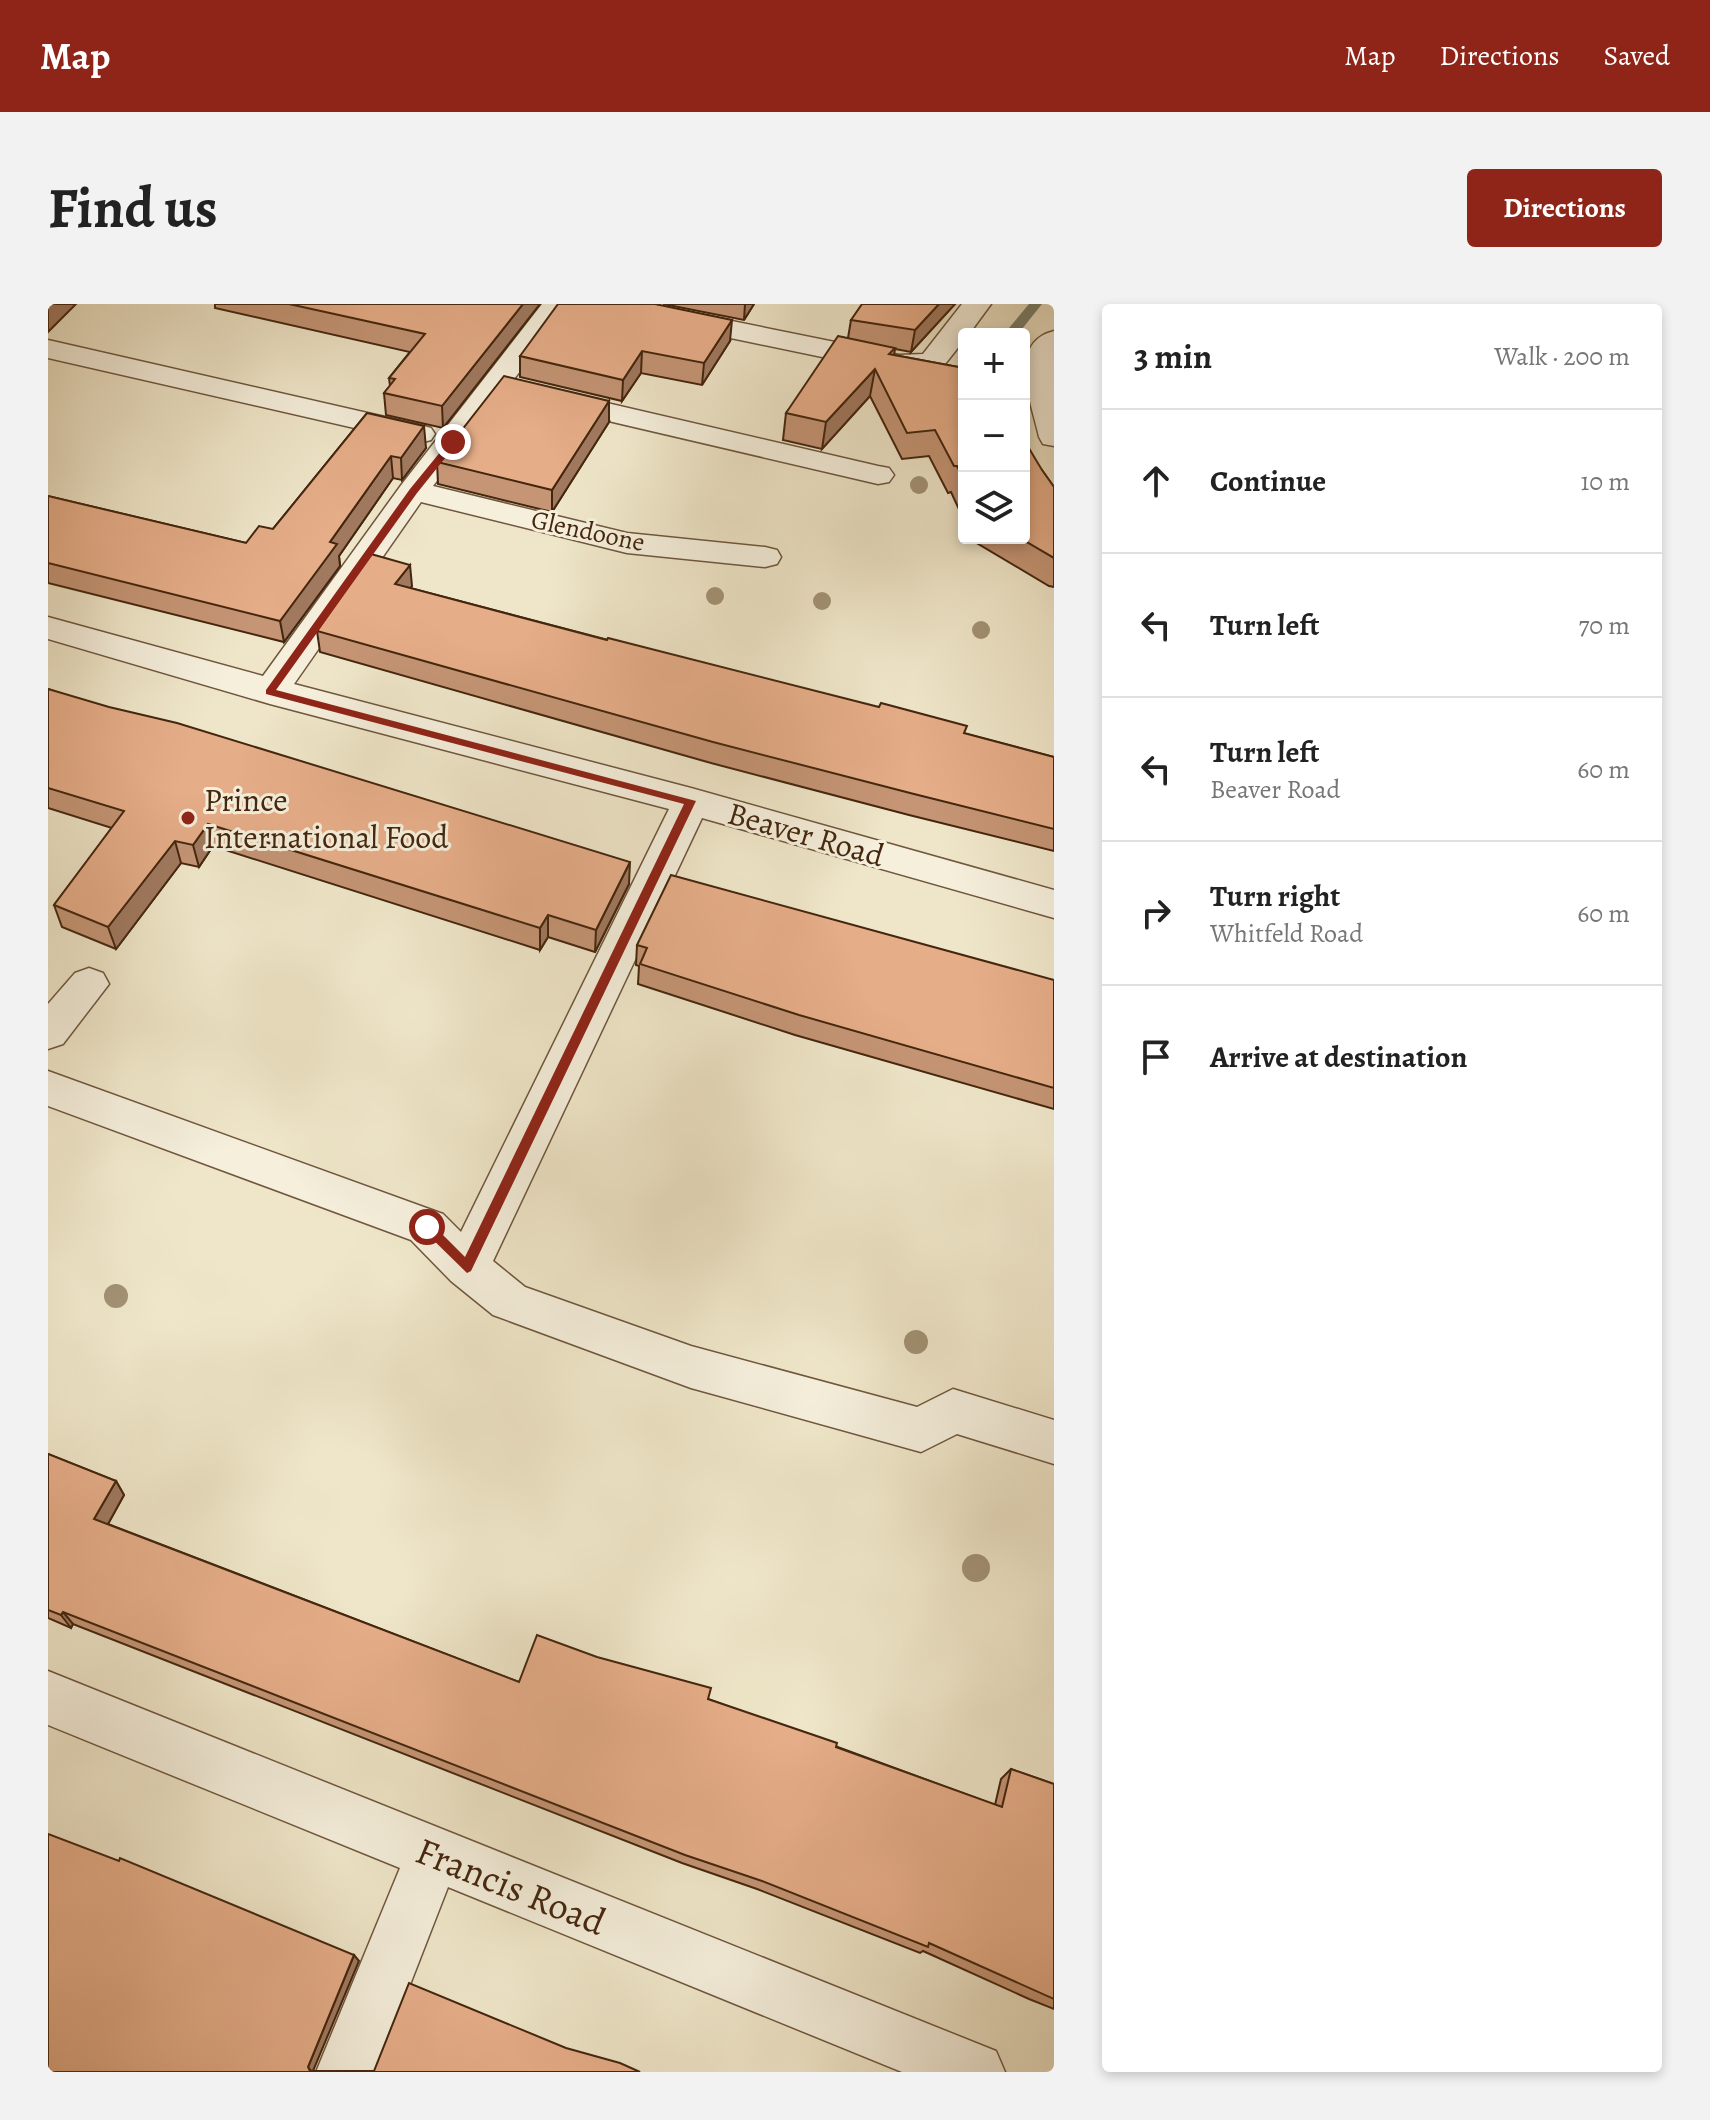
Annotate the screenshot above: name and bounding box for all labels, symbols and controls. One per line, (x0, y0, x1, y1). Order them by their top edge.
text: Map (40, 30, 110, 82)
text: Map (1344, 37, 1395, 75)
text: Directions (1439, 37, 1560, 75)
text: Saved (1604, 37, 1670, 75)
button: Directions (1467, 169, 1662, 247)
text: Find us (48, 170, 218, 246)
map controls (958, 328, 1030, 544)
button: + (958, 328, 1030, 400)
text: 3 min (1134, 333, 1212, 380)
text: Walk · 200 m (1494, 339, 1630, 374)
button: − (958, 400, 1030, 472)
route end (435, 424, 471, 460)
icon: ahead (1134, 459, 1178, 503)
text: Continue (1210, 461, 1326, 501)
text: 10 m (1580, 464, 1630, 499)
button: layers (958, 472, 1030, 544)
street label: Glendoone (528, 502, 648, 560)
icon: left (1134, 603, 1178, 647)
text: Turn left (1210, 605, 1319, 645)
text: 70 m (1578, 608, 1630, 643)
text: Turn left (1210, 732, 1319, 772)
icon: left (1134, 747, 1178, 791)
text: 60 m (1577, 752, 1630, 787)
text: Beaver Road (1210, 772, 1341, 807)
place label: Prince International Food (204, 778, 449, 859)
street label: Beaver Road (723, 791, 890, 878)
marker: Prince International Food (179, 809, 197, 827)
text: Turn right (1210, 876, 1340, 916)
icon: right (1134, 891, 1178, 935)
text: 60 m (1577, 896, 1630, 931)
text: Whitfeld Road (1210, 916, 1363, 951)
icon: arrive (1134, 1035, 1178, 1079)
text: Arrive at destination (1210, 1037, 1467, 1077)
route start (409, 1209, 445, 1245)
street label: Francis Road (408, 1824, 614, 1948)

